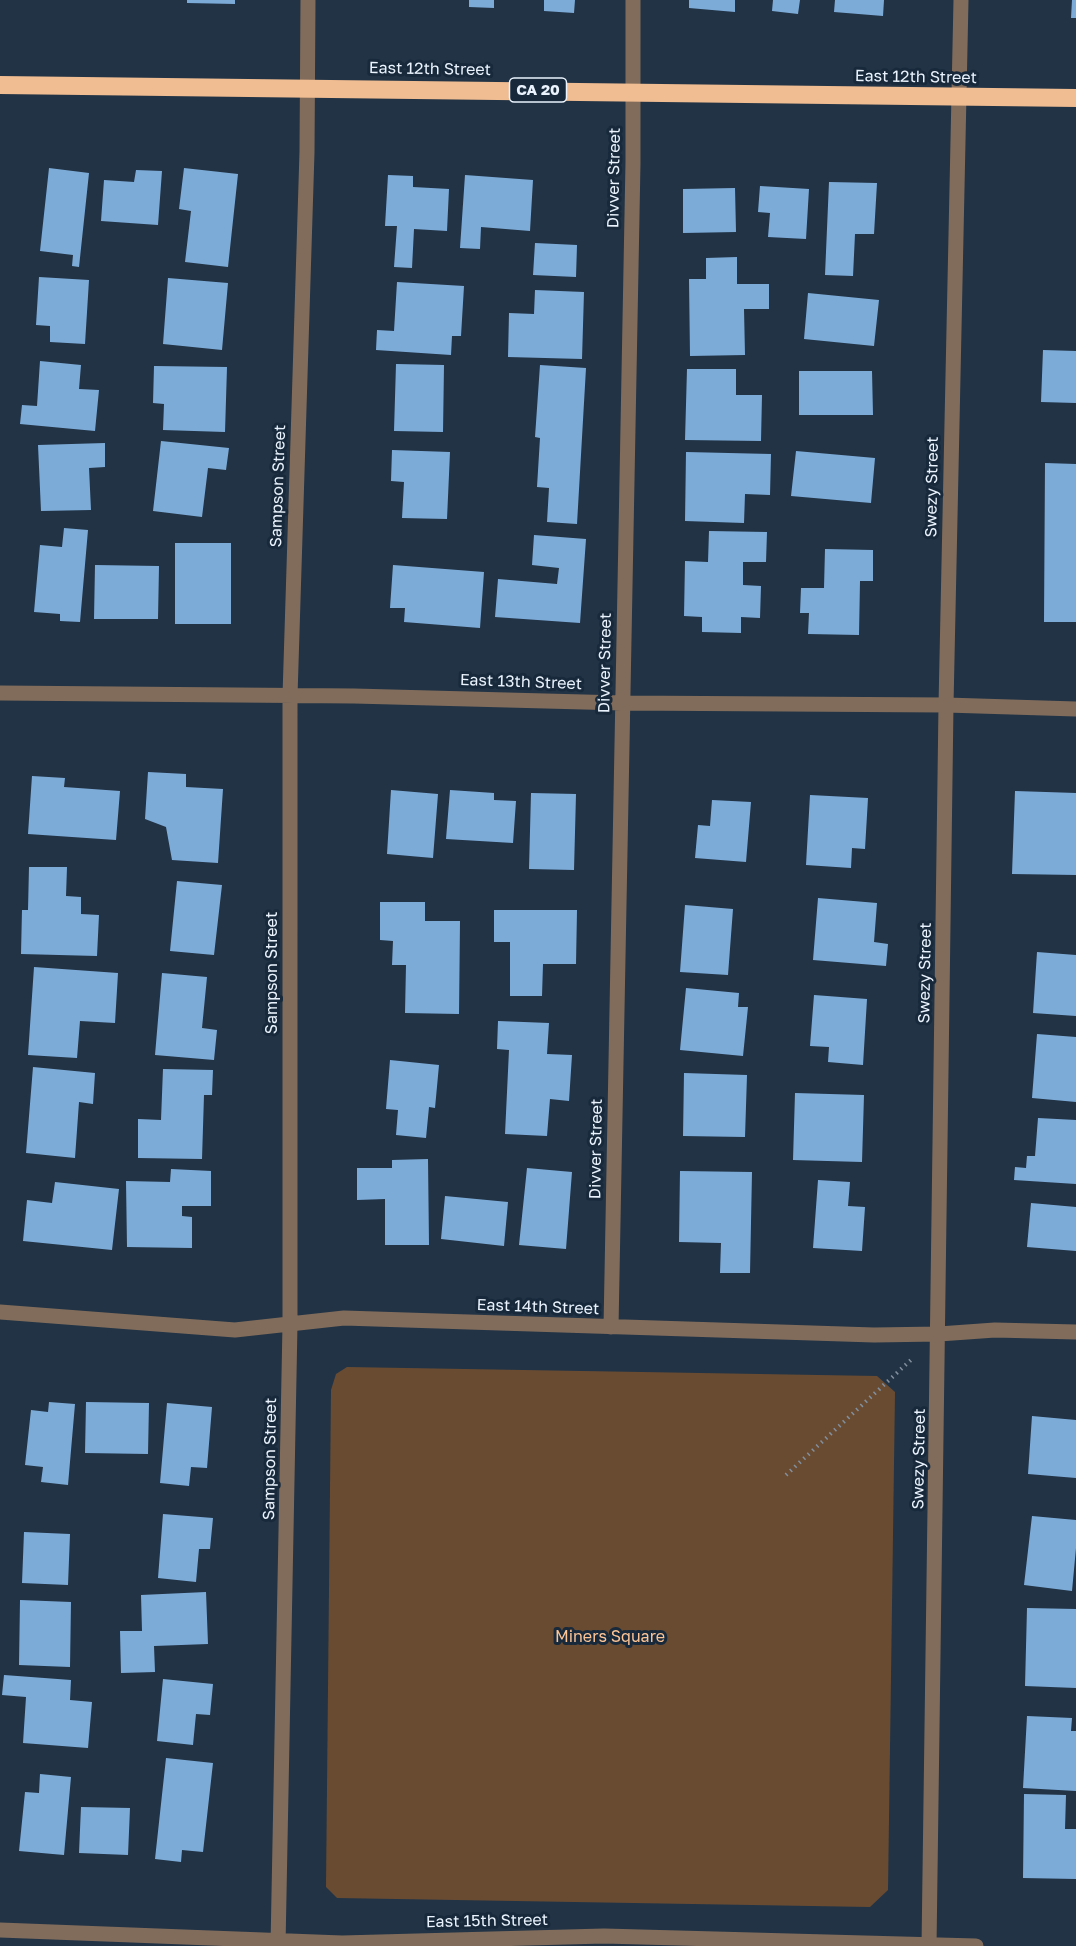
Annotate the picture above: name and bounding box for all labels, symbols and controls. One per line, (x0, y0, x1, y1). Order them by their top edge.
street label: East 12th Street (369, 58, 491, 80)
street label: East 12th Street (855, 66, 977, 88)
road number: CA 20 (510, 78, 566, 102)
street label: Divver Street (604, 128, 624, 228)
street label: Sampson Street (266, 424, 290, 548)
street label: Swezy Street (922, 436, 942, 538)
street label: Divver Street (595, 613, 615, 713)
street label: East 13th Street (460, 670, 582, 694)
street label: Sampson Street (262, 912, 282, 1034)
street label: Swezy Street (915, 922, 935, 1024)
street label: Divver Street (586, 1099, 606, 1199)
street label: East 14th Street (476, 1295, 600, 1319)
street label: Sampson Street (259, 1398, 281, 1520)
street label: Swezy Street (909, 1408, 929, 1510)
park label: Miners Square (555, 1627, 665, 1647)
street label: East 15th Street (426, 1910, 548, 1932)

